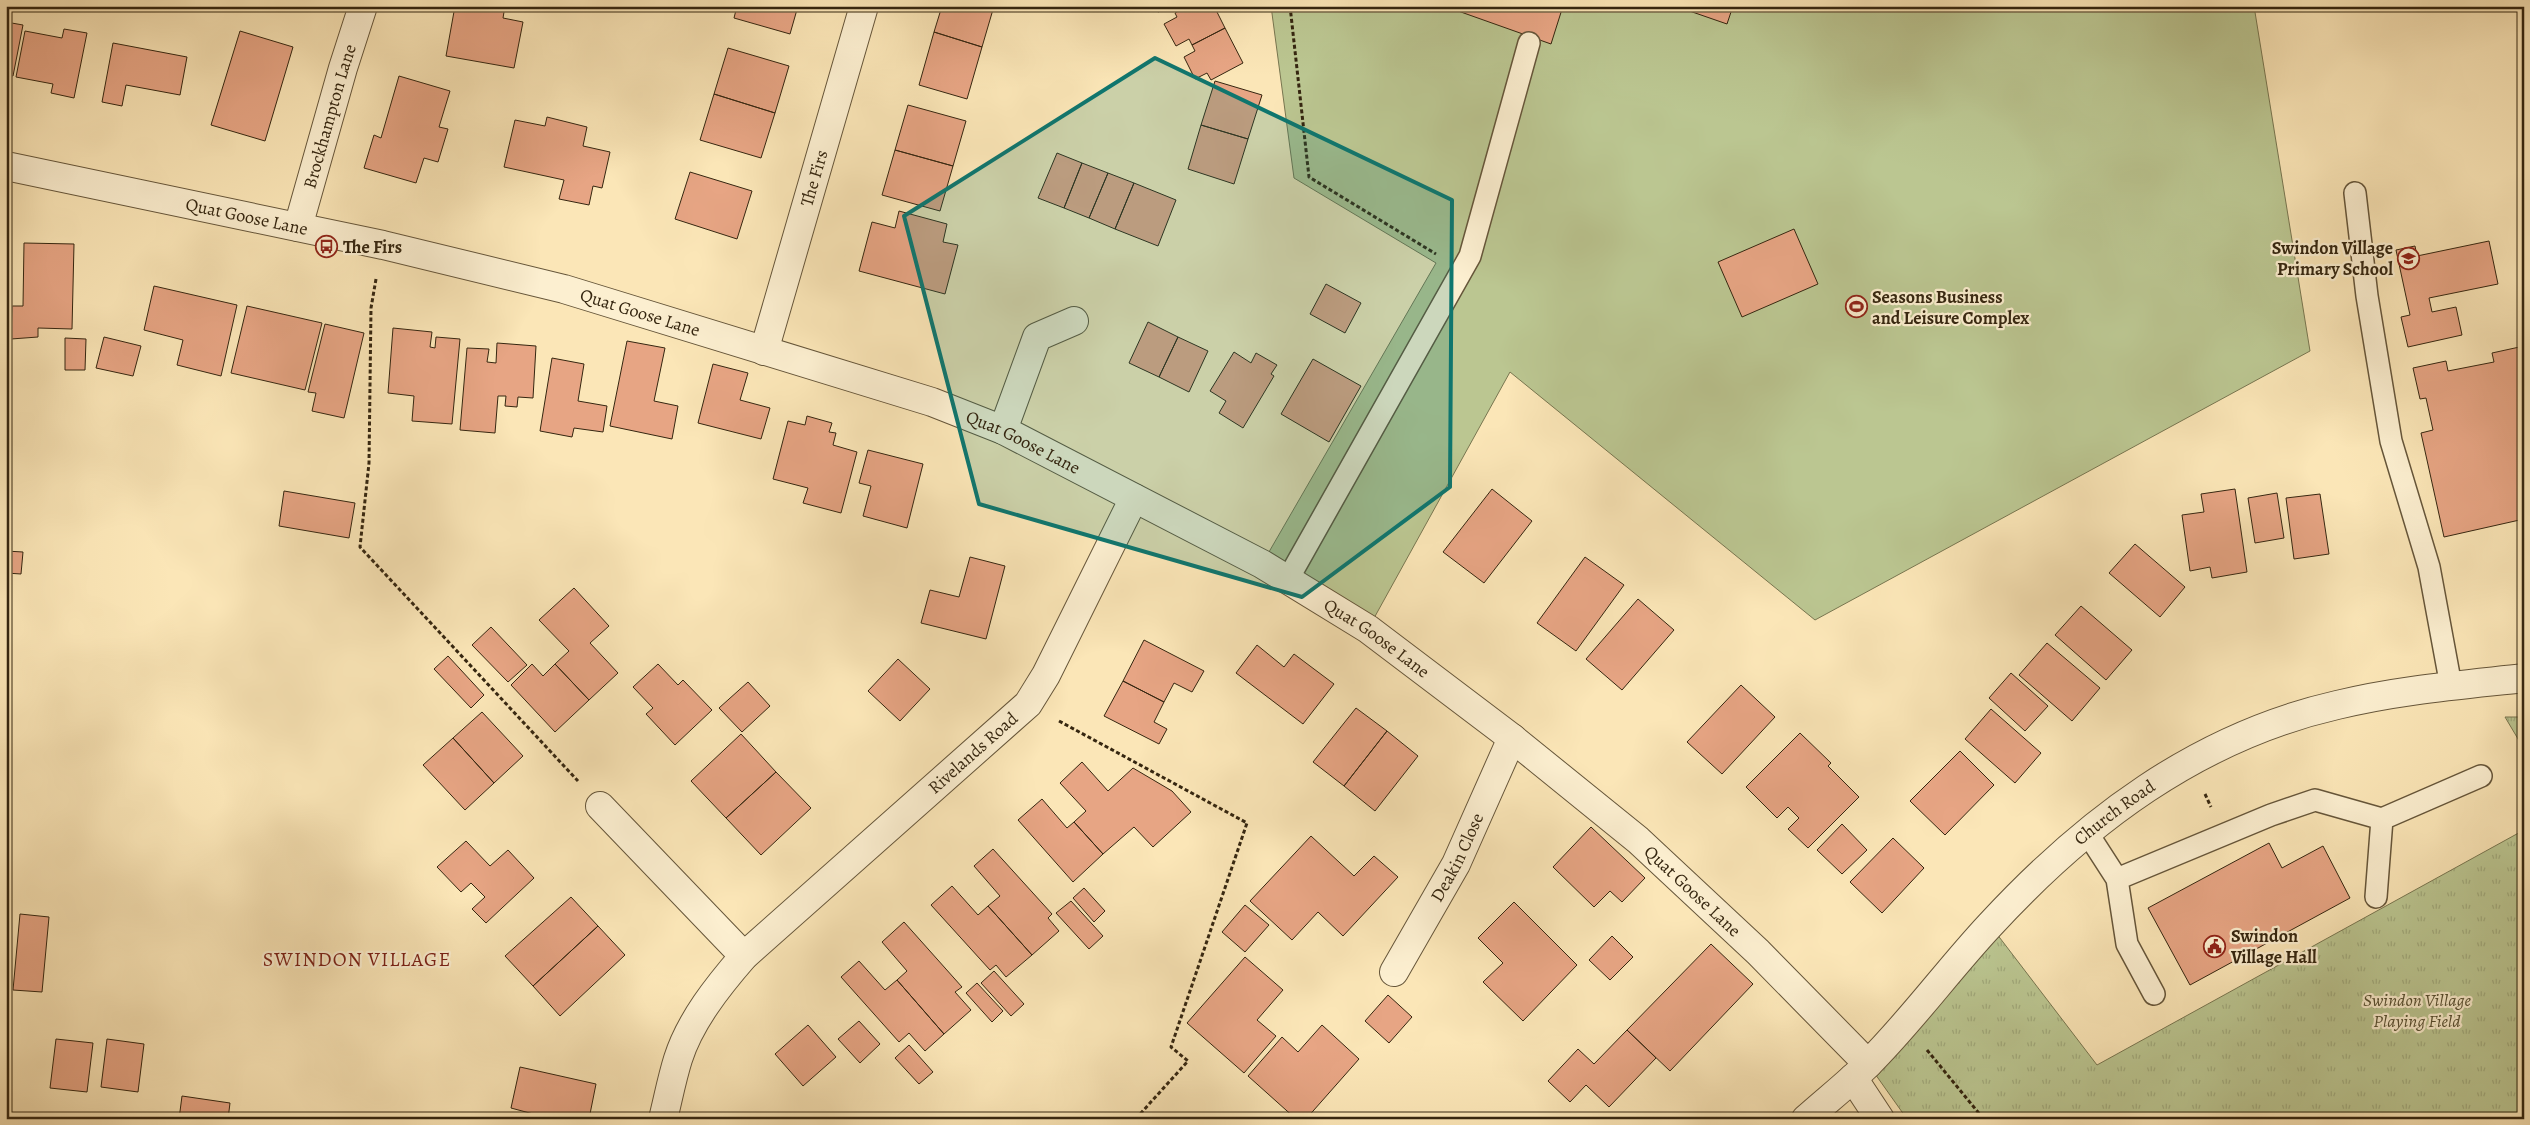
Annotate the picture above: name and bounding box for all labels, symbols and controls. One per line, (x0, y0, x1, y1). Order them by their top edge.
street label: Brockhampton Lane (297, 41, 362, 191)
street label: The Firs (795, 147, 834, 209)
street label: Quat Goose Lane (184, 192, 310, 241)
bus stop icon: The Firs (315, 235, 339, 259)
place label: The Firs (343, 235, 402, 259)
place label: Swindon Village Primary School (2272, 236, 2393, 281)
school or university icon: Swindon Village Primary School (2397, 246, 2421, 270)
street label: Quat Goose Lane (577, 283, 703, 342)
place label: Seasons Business and Leisure Complex (1872, 285, 2029, 330)
sports icon: Seasons Business and Leisure Complex (1844, 295, 1868, 319)
street label: Quat Goose Lane (962, 405, 1084, 480)
street label: Quat Goose Lane (1319, 593, 1435, 683)
street label: Rivelands Road (923, 706, 1023, 799)
street label: Church Road (2069, 774, 2160, 851)
street label: Deakin Close (1425, 809, 1489, 906)
street label: Quat Goose Lane (1639, 840, 1746, 942)
place label: Swindon Village Hall (2230, 924, 2317, 969)
public building icon: Swindon Village Hall (2203, 934, 2227, 958)
district label: SWINDON VILLAGE (263, 946, 451, 973)
park label: Swindon Village Playing Field (2363, 988, 2472, 1033)

